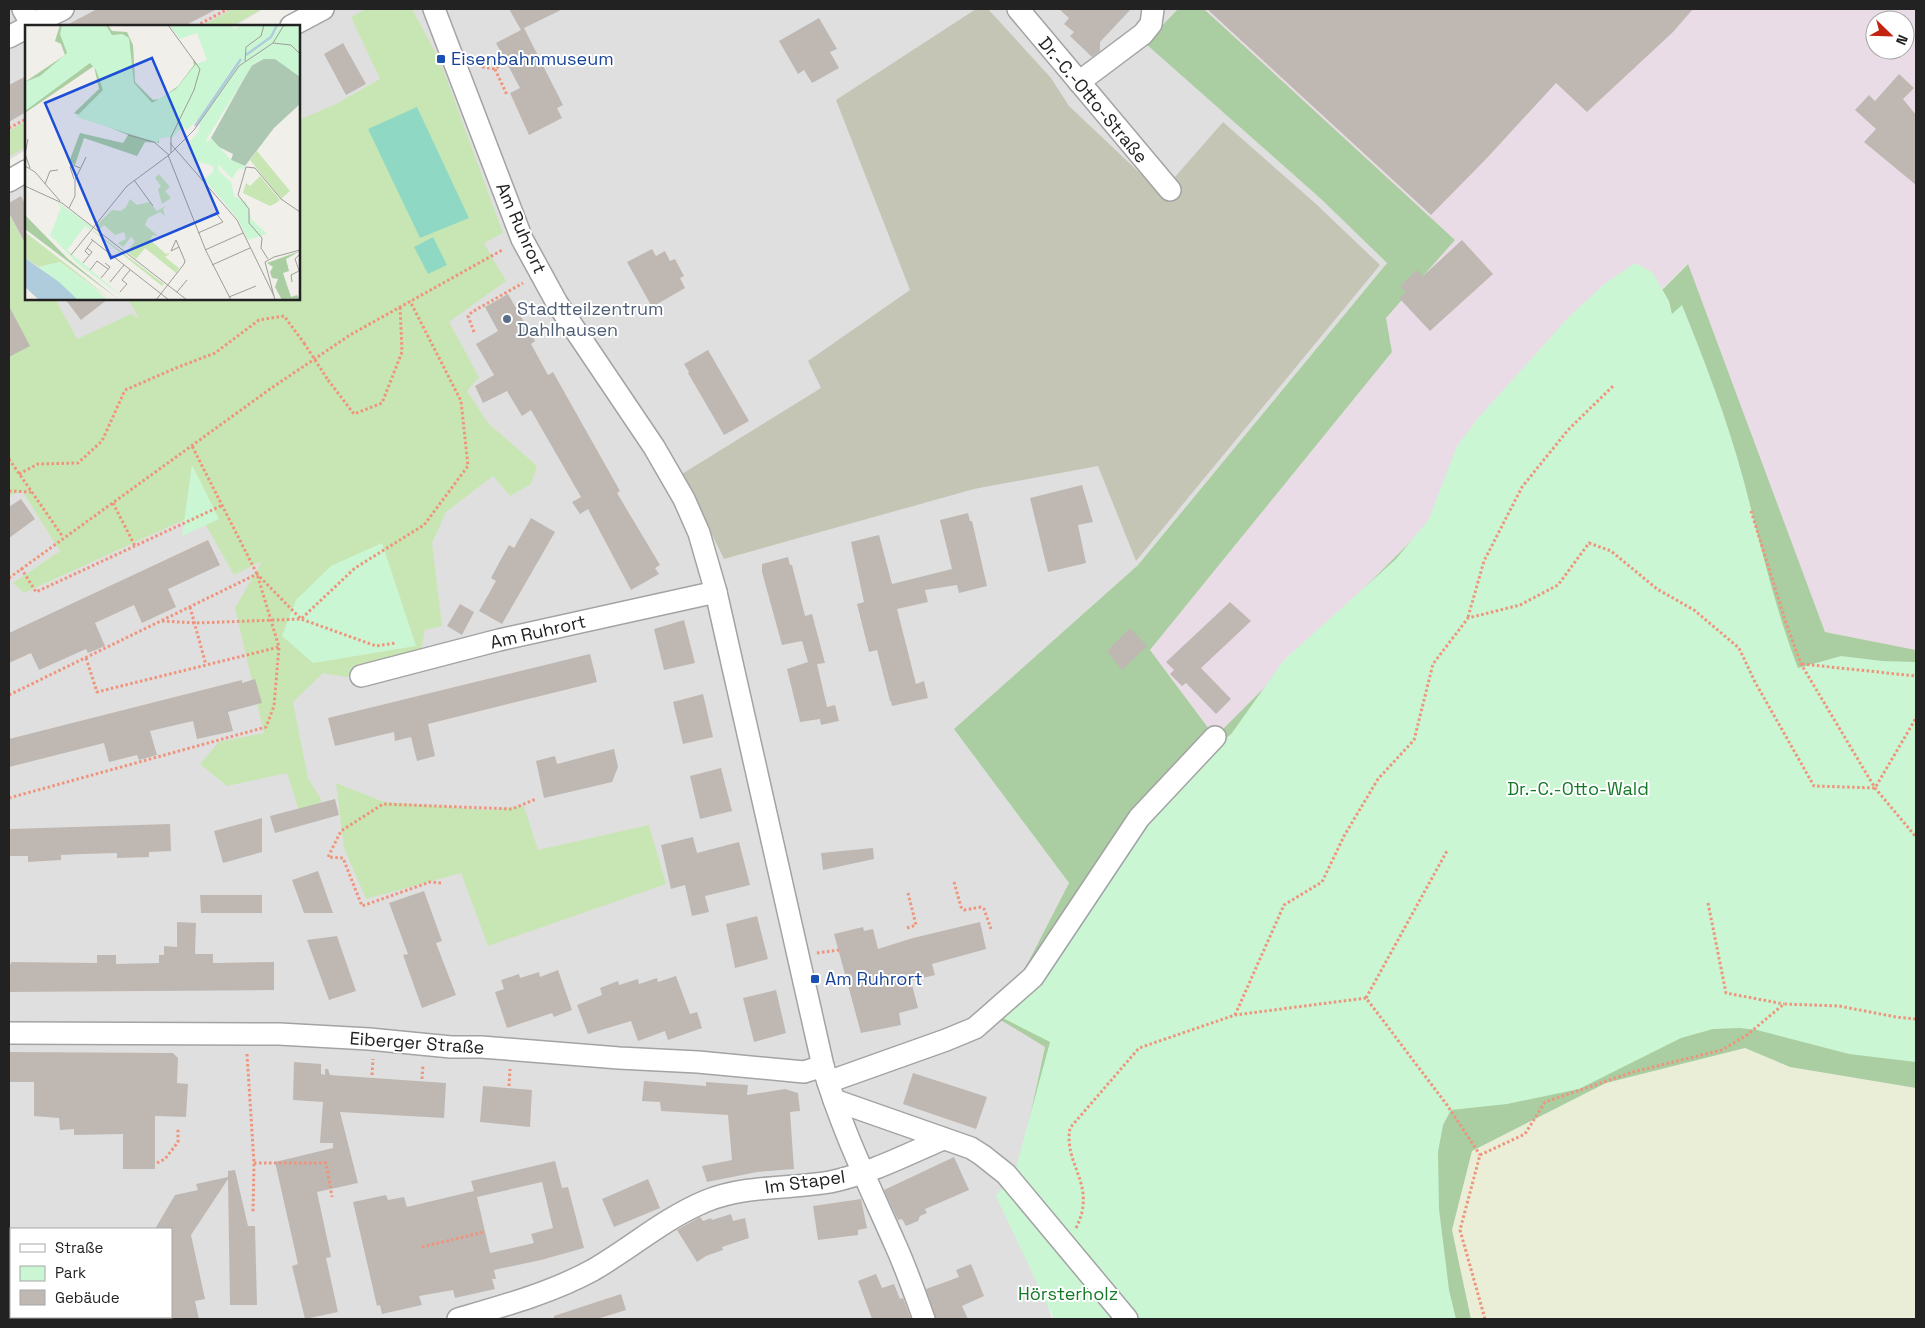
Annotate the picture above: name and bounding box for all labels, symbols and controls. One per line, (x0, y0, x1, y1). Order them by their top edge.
north arrow (1865, 10, 1915, 60)
inset map (25, 25, 300, 300)
street label: Dr.-C.-Otto-Straße (1034, 32, 1153, 168)
text: N (1892, 32, 1912, 48)
place label: Eisenbahnmuseum (451, 47, 614, 70)
marker: Eisenbahnmuseum (435, 53, 447, 65)
street label: Am Ruhrort (491, 179, 552, 277)
place label: Stadtteilzentrum Dahlhausen (517, 297, 664, 341)
marker: Stadtteilzentrum Dahlhausen (501, 313, 513, 325)
street label: Am Ruhrort (488, 609, 588, 654)
park label: Dr.-C.-Otto-Wald (1507, 777, 1649, 800)
place label: Am Ruhrort (825, 967, 923, 990)
marker: Am Ruhrort (809, 973, 821, 985)
street label: Eiberger Straße (349, 1026, 485, 1059)
street label: Im Stapel (763, 1164, 847, 1199)
legend (10, 1228, 172, 1318)
text: Straße (55, 1238, 104, 1257)
text: Park (55, 1263, 86, 1282)
park label: Hörsterholz (1018, 1282, 1118, 1305)
text: Gebäude (55, 1288, 120, 1307)

